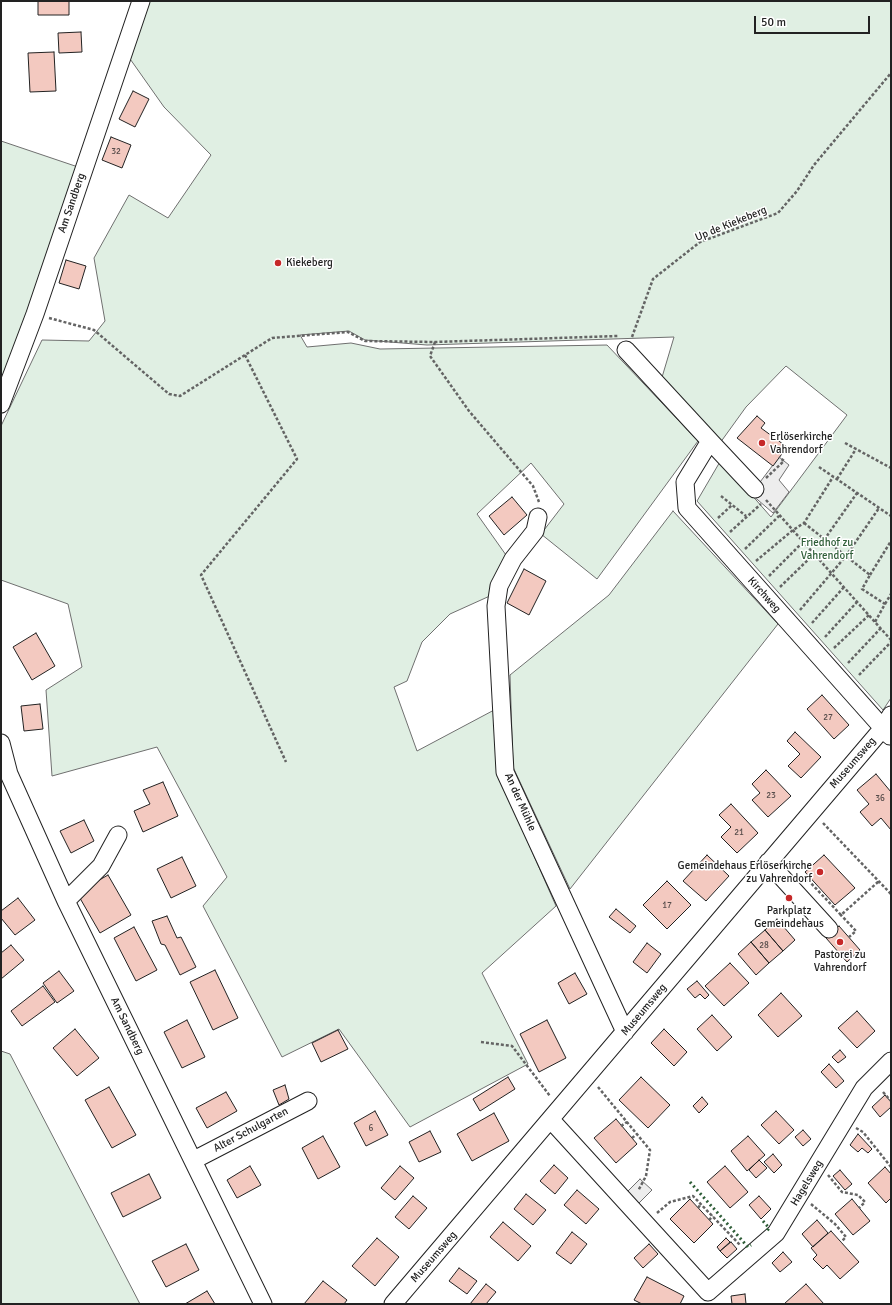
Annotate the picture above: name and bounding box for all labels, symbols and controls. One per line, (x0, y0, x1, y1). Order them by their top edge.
scale bar (756, 8, 872, 34)
text: 50 m (761, 15, 786, 30)
house number: 32 (111, 147, 121, 157)
street label: Am Sandberg (56, 171, 88, 235)
street label: Up de Kiekeberg (693, 204, 769, 244)
place label: Kiekeberg (286, 256, 333, 270)
marker: Kiekeberg (273, 258, 283, 268)
place label: Erlöserkirche Vahrendorf (770, 430, 832, 456)
marker: Erlöserkirche Vahrendorf (757, 438, 767, 448)
park label: Friedhof zu Vahrendorf (801, 536, 853, 562)
street label: Kirchweg (745, 574, 783, 616)
house number: 27 (823, 713, 833, 723)
street label: Museumsweg (827, 735, 879, 791)
street label: An der Mühle (501, 771, 539, 833)
house number: 23 (766, 791, 776, 801)
house number: 36 (875, 794, 885, 804)
house number: 21 (734, 828, 744, 838)
place label: Gemeindehaus Erlöserkirche zu Vahrendorf (678, 859, 812, 885)
marker: Gemeindehaus Erlöserkirche zu Vahrendorf (815, 867, 825, 877)
marker: Parkplatz Gemeindehaus (784, 893, 794, 903)
house number: 17 (662, 901, 672, 911)
place label: Parkplatz Gemeindehaus (754, 904, 824, 930)
marker: Pastorei zu Vahrendorf (835, 937, 845, 947)
house number: 28 (759, 941, 769, 951)
place label: Pastorei zu Vahrendorf (814, 948, 866, 974)
street label: Museumsweg (618, 981, 670, 1039)
street label: Am Sandberg (107, 995, 147, 1057)
street label: Alter Schulgarten (211, 1105, 291, 1155)
house number: 6 (369, 1124, 373, 1134)
street label: Hagelsweg (788, 1158, 826, 1208)
street label: Museumsweg (408, 1229, 460, 1285)

